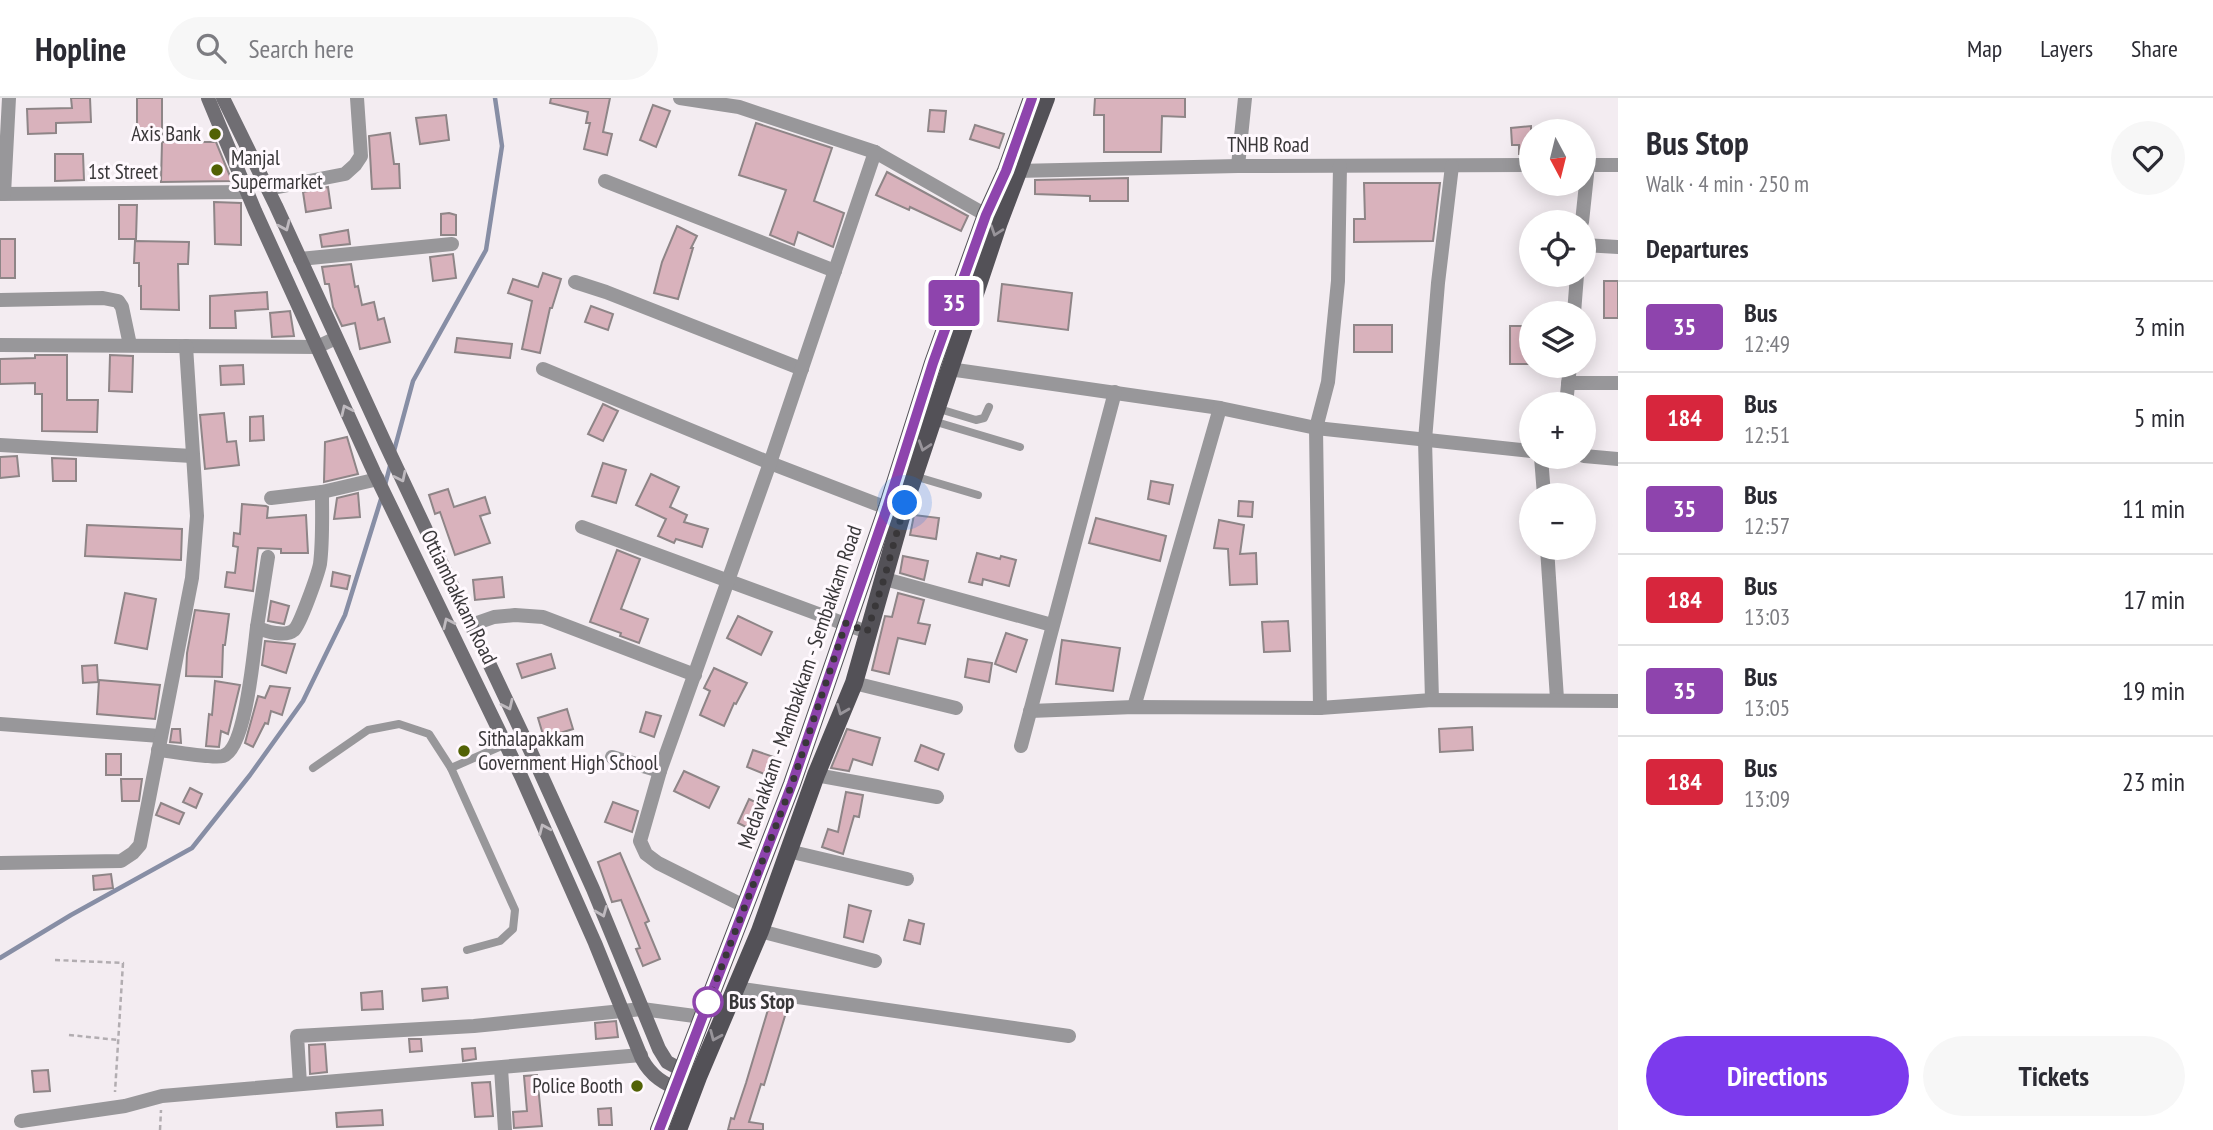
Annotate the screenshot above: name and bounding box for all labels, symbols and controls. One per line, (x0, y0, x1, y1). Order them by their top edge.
search box (168, 17, 658, 80)
text: Hopline (35, 27, 126, 70)
icon: search (192, 29, 230, 67)
text: Search here (248, 32, 354, 65)
text: Map (1967, 33, 2002, 64)
text: Layers (2040, 33, 2093, 64)
text: Share (2131, 33, 2178, 64)
north arrow (1519, 119, 1596, 196)
map controls (1519, 119, 1596, 560)
place label: Axis Bank (131, 120, 201, 147)
text: Bus Stop (1646, 121, 1749, 164)
button: heart (2111, 121, 2185, 195)
marker: Axis Bank (207, 126, 223, 142)
street label: TNHB Road (1227, 131, 1309, 158)
place label: Manjal Supermarket (231, 144, 323, 195)
street label: 1st Street (88, 158, 158, 185)
marker: Manjal Supermarket (209, 162, 225, 178)
text: Walk · 4 min · 250 m (1646, 169, 1809, 198)
button: locate (1519, 210, 1596, 287)
one-way arrow (277, 218, 291, 231)
one-way arrow (990, 224, 1004, 236)
text: Departures (1646, 232, 1749, 265)
line badge: 35 (922, 280, 986, 326)
text: 35 (943, 287, 965, 318)
text: Bus (1744, 296, 1777, 329)
button: layers (1519, 301, 1596, 378)
text: 3 min (2134, 310, 2185, 343)
text: 35 (1673, 311, 1696, 342)
text: 12:49 (1744, 329, 1790, 358)
text: Bus (1744, 387, 1777, 420)
button: + (1519, 392, 1596, 469)
text: 5 min (2134, 401, 2185, 434)
text: 184 (1667, 402, 1702, 433)
one-way arrow (340, 404, 354, 417)
text: 12:51 (1744, 420, 1790, 449)
one-way arrow (918, 440, 932, 452)
one-way arrow (392, 470, 406, 482)
text: Bus (1744, 478, 1777, 511)
button: − (1519, 483, 1596, 560)
your location (887, 485, 922, 520)
text: 11 min (2122, 492, 2185, 525)
text: 35 (1673, 493, 1696, 524)
text: 12:57 (1744, 511, 1790, 540)
street label: Medavakkam - Mambakkam - Sembakkam Road (731, 522, 868, 852)
street label: Ottiambakkam Road (415, 525, 504, 668)
text: Bus (1744, 569, 1777, 602)
text: 17 min (2123, 583, 2185, 616)
text: 184 (1667, 584, 1702, 615)
text: 13:03 (1744, 602, 1790, 631)
one-way arrow (442, 617, 456, 630)
text: Bus (1744, 660, 1777, 693)
text: 19 min (2122, 674, 2185, 707)
text: 35 (1673, 675, 1696, 706)
text: 13:05 (1744, 693, 1790, 722)
one-way arrow (500, 698, 514, 710)
one-way arrow (836, 703, 850, 716)
place label: Sithalapakkam Government High School (478, 725, 658, 776)
marker: Sithalapakkam Government High School (456, 743, 472, 759)
text: Bus (1744, 751, 1777, 784)
text: 23 min (2122, 765, 2185, 798)
text: 184 (1667, 766, 1702, 797)
text: 13:09 (1744, 784, 1790, 813)
one-way arrow (538, 823, 552, 836)
one-way arrow (594, 905, 608, 917)
marker: Bus Stop (693, 987, 723, 1017)
place label: Bus Stop (729, 988, 794, 1015)
one-way arrow (709, 1029, 723, 1042)
button: Directions (1646, 1036, 1909, 1116)
button: Tickets (1923, 1036, 2185, 1116)
place label: Police Booth (532, 1072, 623, 1099)
marker: Police Booth (629, 1078, 645, 1094)

